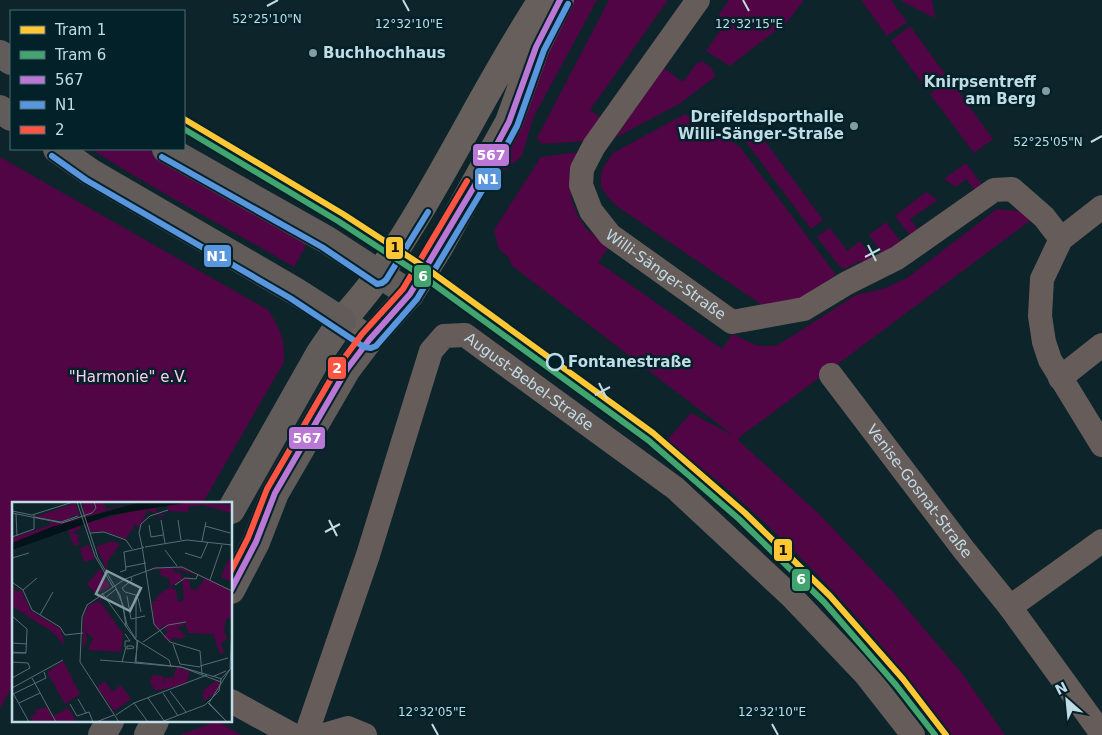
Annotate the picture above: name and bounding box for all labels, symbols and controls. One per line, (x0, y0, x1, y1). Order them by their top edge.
legend (10, 10, 185, 150)
text: 52°25'10"N (232, 12, 302, 26)
text: 12°32'10"E (375, 17, 443, 31)
text: 12°32'15"E (715, 17, 783, 31)
text: Tram 1 (54, 21, 106, 39)
place label: Buchhochhaus (323, 44, 446, 62)
text: Tram 6 (54, 46, 106, 64)
marker: Buchhochhaus (307, 47, 319, 59)
text: 567 (55, 71, 84, 89)
place label: Knirpsentreff am Berg (924, 73, 1037, 108)
marker: Knirpsentreff am Berg (1040, 85, 1052, 97)
text: N1 (55, 96, 76, 114)
place label: Dreifeldsporthalle Willi-Sänger-Straße (678, 108, 844, 143)
marker: Dreifeldsporthalle Willi-Sänger-Straße (848, 120, 860, 132)
text: 2 (55, 121, 65, 139)
text: 52°25'05"N (1013, 135, 1083, 149)
line badge: 567 (472, 143, 510, 167)
text: 567 (476, 147, 506, 163)
line badge: N1 (474, 167, 502, 191)
text: N1 (477, 171, 499, 187)
street label: Willi-Sänger-Straße (602, 226, 729, 324)
line badge: 1 (385, 236, 404, 260)
text: 1 (390, 239, 400, 255)
line badge: N1 (203, 244, 232, 268)
text: N1 (206, 248, 228, 264)
line badge: 6 (413, 264, 432, 288)
text: 6 (418, 268, 428, 284)
street label: August-Bebel-Straße (461, 329, 597, 435)
marker: Fontanestraße (546, 353, 564, 371)
place label: Fontanestraße (568, 353, 691, 371)
line badge: 2 (327, 356, 347, 380)
text: 2 (332, 360, 342, 376)
park label: "Harmonie" e.V. (69, 368, 187, 386)
street label: Venise-Gosnat-Straße (863, 421, 976, 562)
line badge: 567 (288, 426, 326, 450)
text: 567 (292, 430, 322, 446)
inset map (12, 502, 232, 722)
line badge: 1 (773, 538, 793, 562)
text: 1 (778, 542, 788, 558)
line badge: 6 (791, 568, 811, 592)
text: 6 (796, 571, 806, 587)
north arrow (1042, 675, 1092, 725)
text: N (1052, 679, 1070, 698)
text: 12°32'05"E (398, 705, 466, 719)
text: 12°32'10"E (738, 705, 806, 719)

